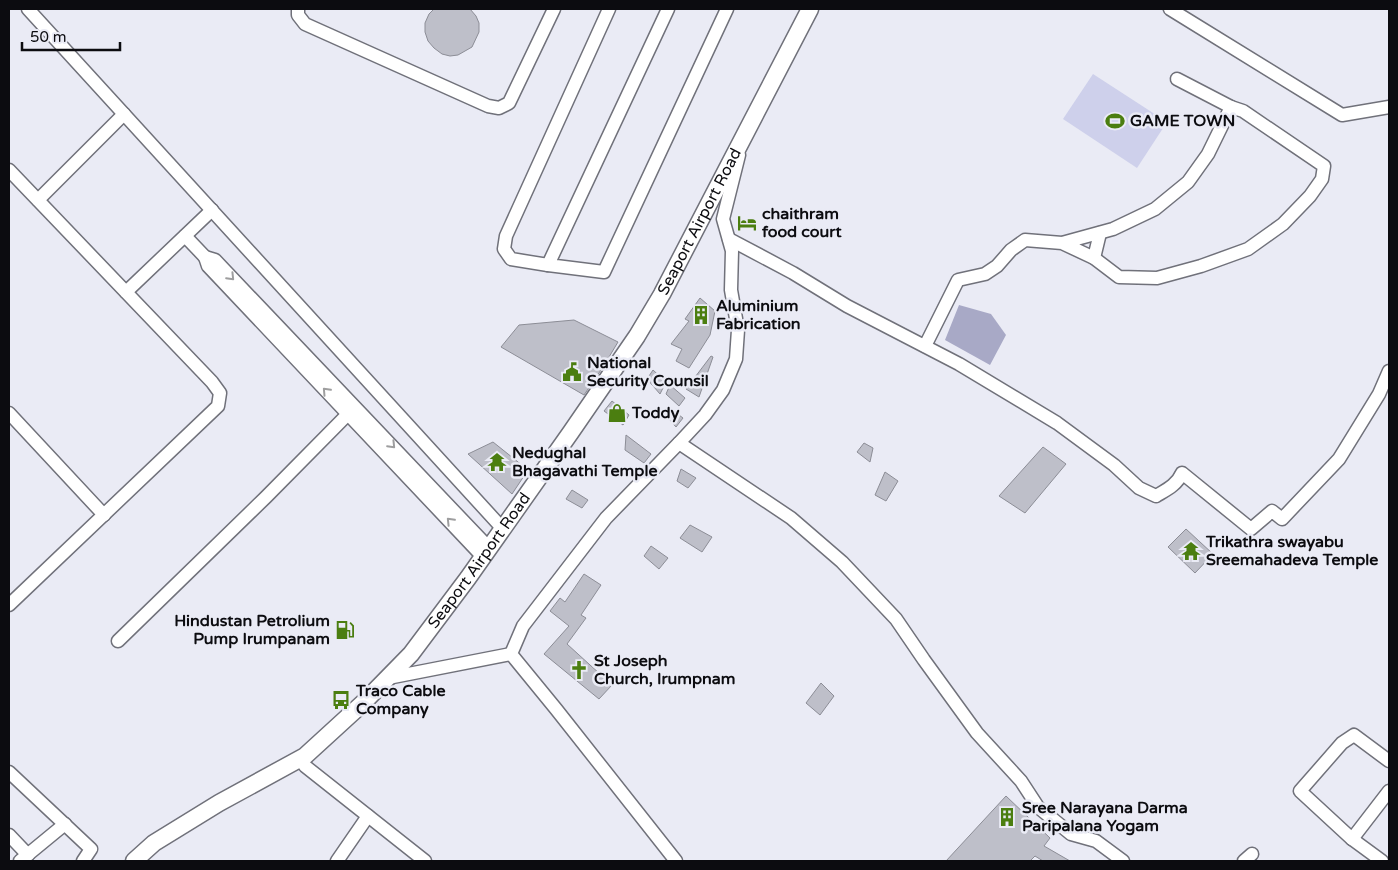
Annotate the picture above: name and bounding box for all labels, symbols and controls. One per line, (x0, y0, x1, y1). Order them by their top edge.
scale bar (22, 20, 120, 52)
text: 50 m (30, 28, 67, 46)
sports icon: GAME TOWN (1104, 110, 1126, 132)
place label: GAME TOWN (1130, 111, 1235, 131)
street label: Seaport Airport Road (653, 145, 746, 298)
place label: chaithram food court (761, 204, 842, 242)
hotel icon: chaithram food court (736, 212, 758, 234)
one-way arrow (225, 271, 234, 280)
place label: Aluminium Fabrication (716, 296, 801, 334)
building icon: Aluminium Fabrication (690, 304, 712, 326)
place label: National Security Counsil (587, 353, 709, 391)
public building icon: National Security Counsil (561, 361, 583, 383)
one-way arrow (323, 387, 332, 396)
shop icon: Toddy (606, 402, 628, 424)
place label: Toddy (631, 403, 680, 423)
one-way arrow (386, 440, 395, 449)
place label: Nedughal Bhagavathi Temple (512, 443, 657, 481)
temple icon: Nedughal Bhagavathi Temple (486, 451, 508, 473)
street label: Seaport Airport Road (424, 489, 535, 633)
one-way arrow (447, 518, 456, 527)
place label: Trikathra swayabu Sreemahadeva Temple (1205, 532, 1378, 570)
temple icon: Trikathra swayabu Sreemahadeva Temple (1180, 540, 1202, 562)
place label: Hindustan Petrolium Pump Irumpanam (174, 611, 330, 649)
fuel station icon: Hindustan Petrolium Pump Irumpanam (334, 619, 356, 641)
place label: St Joseph Church, Irumpnam (594, 651, 736, 689)
church icon: St Joseph Church, Irumpnam (568, 659, 590, 681)
place label: Traco Cable Company (355, 681, 446, 719)
bus stop icon: Traco Cable Company (330, 689, 352, 711)
place label: Sree Narayana Darma Paripalana Yogam (1022, 798, 1188, 836)
building icon: Sree Narayana Darma Paripalana Yogam (996, 806, 1018, 828)

